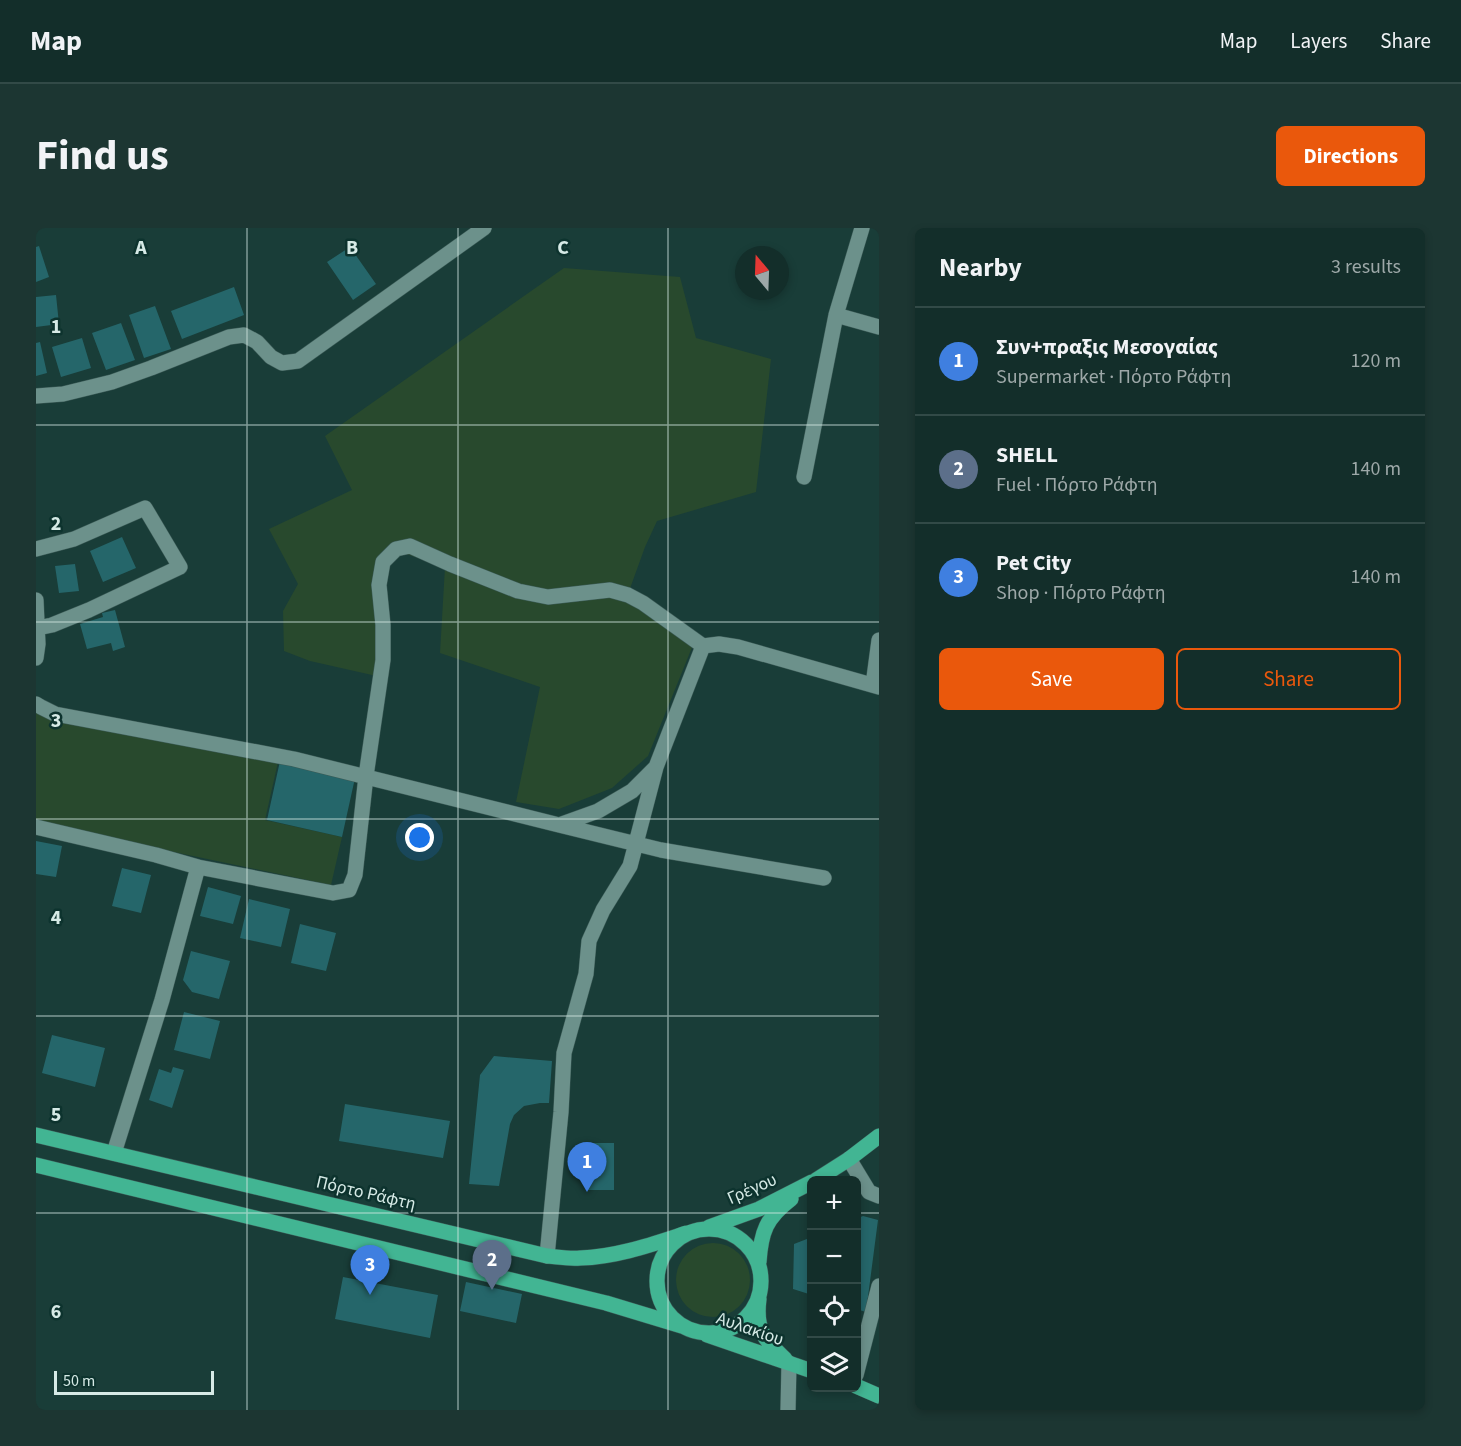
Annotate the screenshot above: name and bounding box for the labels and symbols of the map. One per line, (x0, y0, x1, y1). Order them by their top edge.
text: A (134, 234, 147, 262)
text: B (346, 234, 358, 262)
text: C (557, 234, 569, 262)
north arrow (735, 246, 789, 300)
text: 1 (51, 313, 61, 341)
text: 2 (51, 510, 61, 538)
text: 3 (51, 707, 61, 735)
your location (405, 823, 434, 852)
text: 4 (51, 904, 62, 932)
text: 5 (51, 1101, 61, 1129)
pin: 1 (568, 1142, 606, 1192)
street label: Γρέγου (723, 1167, 781, 1211)
street label: Πόρτο Ράφτη (314, 1169, 418, 1217)
pin: 2 (472, 1240, 512, 1290)
pin: 3 (350, 1246, 390, 1295)
text: 6 (51, 1298, 61, 1326)
street label: Αυλακίου (713, 1306, 787, 1352)
scale bar (54, 1368, 214, 1396)

